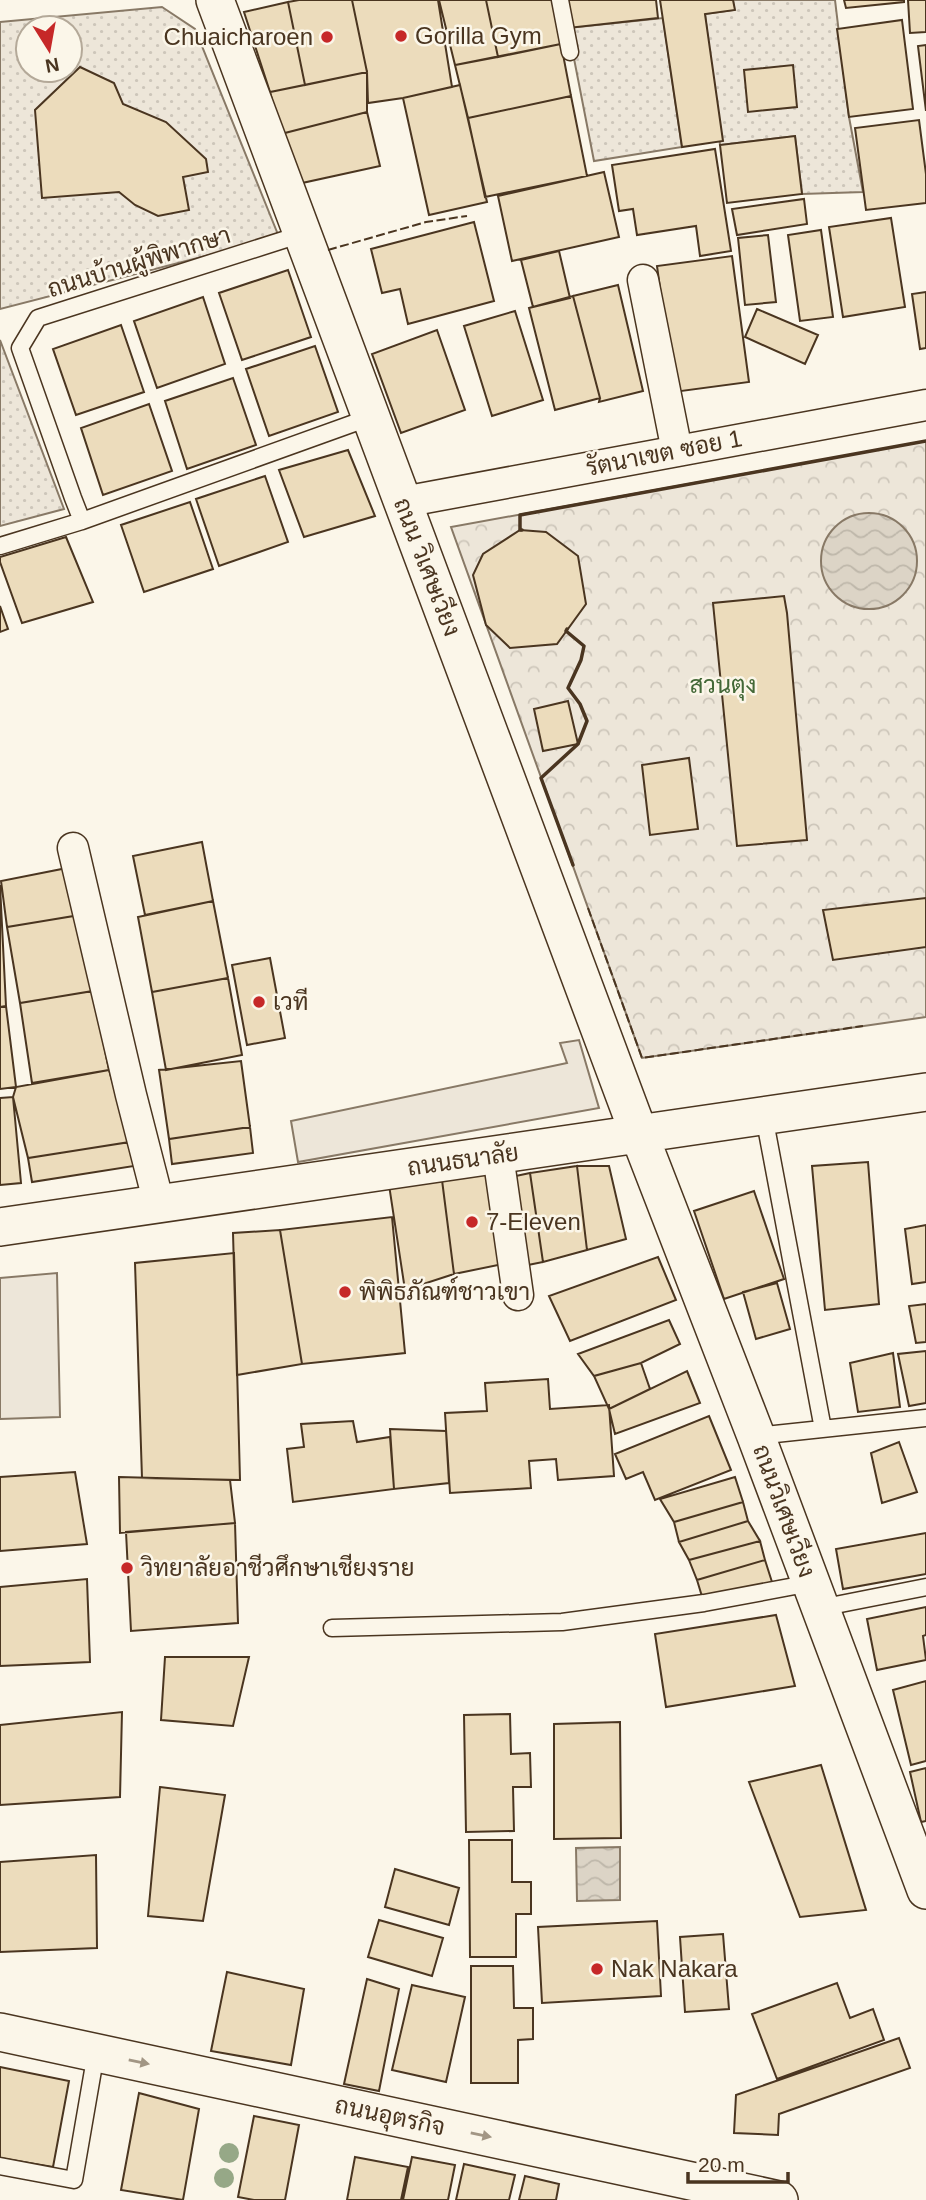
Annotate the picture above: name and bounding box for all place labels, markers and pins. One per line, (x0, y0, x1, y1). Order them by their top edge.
place label: Gorilla Gym (415, 22, 542, 49)
place label: Chuaicharoen (164, 23, 313, 50)
marker: Gorilla Gym (393, 28, 409, 44)
marker: Chuaicharoen (319, 29, 335, 45)
place label: เวที (273, 987, 309, 1015)
marker: เวที (251, 994, 267, 1010)
place label: 7-Eleven (486, 1208, 581, 1235)
marker: 7-Eleven (464, 1214, 480, 1230)
place label: พิพิธภัณฑ์ชาวเขา (359, 1276, 530, 1305)
marker: พิพิธภัณฑ์ชาวเขา (337, 1284, 353, 1300)
place label: วิทยาลัยอาชีวศึกษาเชียงราย (140, 1553, 414, 1581)
marker: วิทยาลัยอาชีวศึกษาเชียงราย (119, 1560, 135, 1576)
place label: Nak Nakara (611, 1955, 738, 1982)
marker: Nak Nakara (589, 1961, 605, 1977)

